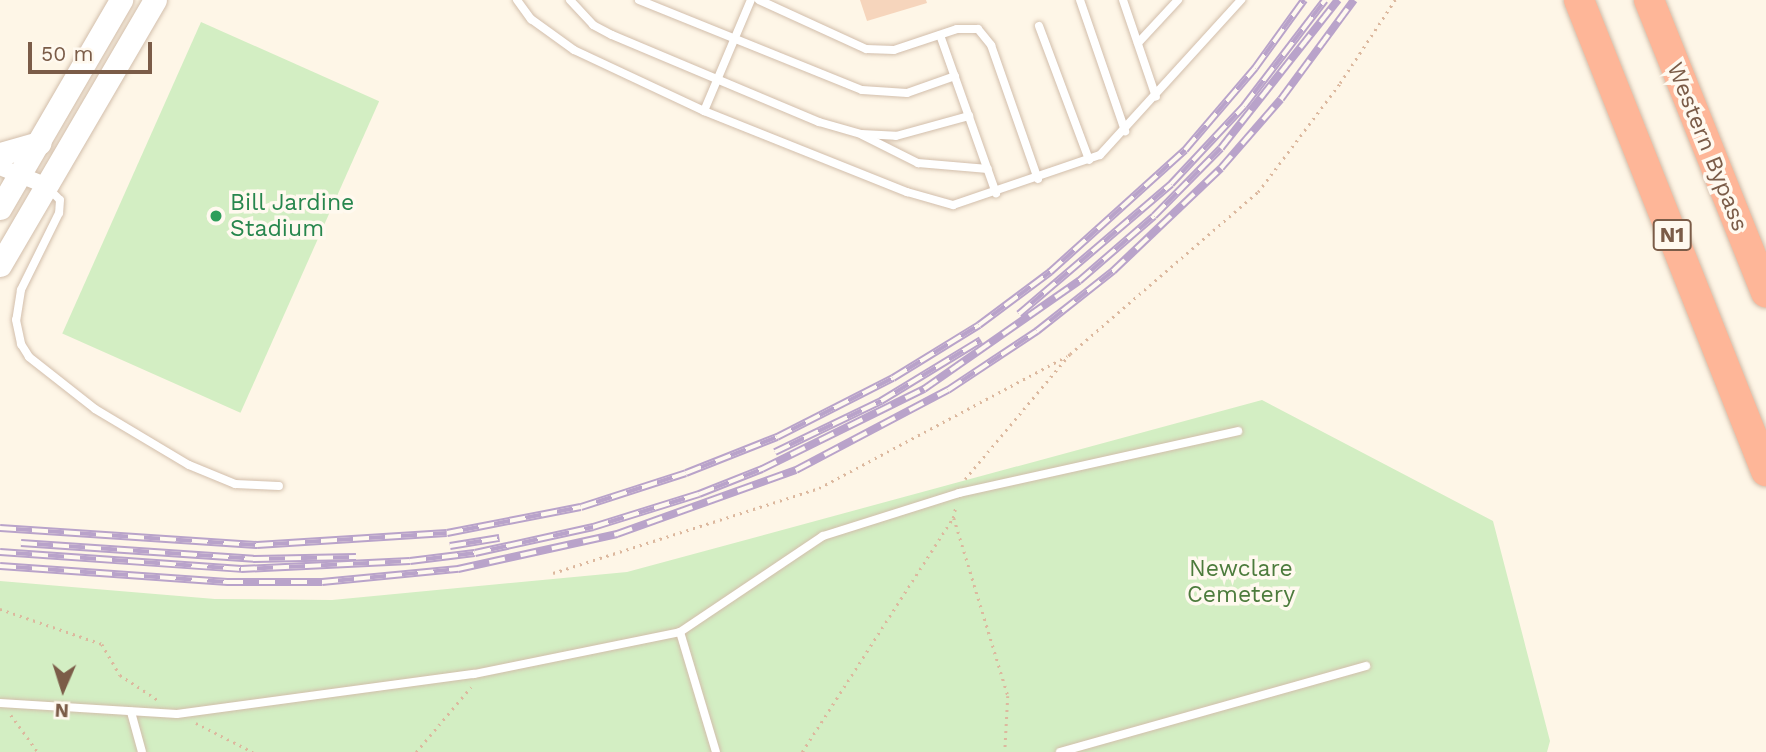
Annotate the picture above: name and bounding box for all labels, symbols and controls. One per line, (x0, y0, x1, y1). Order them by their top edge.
scale bar (32, 28, 156, 72)
text: 50 m (41, 41, 93, 66)
street label: Western Bypass (1661, 59, 1753, 235)
place label: Bill Jardine Stadium (230, 189, 356, 243)
marker: Bill Jardine Stadium (208, 208, 224, 224)
road number: N1 (1651, 218, 1693, 252)
park label: Newclare Cemetery (1187, 555, 1295, 609)
north arrow (28, 654, 98, 724)
text: N (54, 699, 70, 722)

